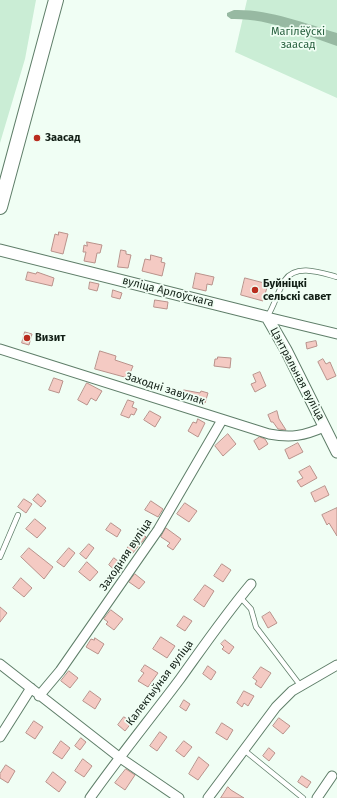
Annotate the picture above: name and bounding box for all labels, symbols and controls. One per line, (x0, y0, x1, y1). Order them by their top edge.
park label: Магілёўскі заасад (271, 25, 325, 51)
place label: Заасад (45, 131, 80, 145)
marker: Заасад (32, 133, 42, 143)
street label: вуліца Арлоўскага (121, 274, 215, 310)
place label: Буйніцкі сельскі савет (263, 277, 331, 303)
marker: Буйніцкі сельскі савет (250, 285, 260, 295)
street label: Цэнтральная вуліца (267, 325, 327, 423)
place label: Визит (35, 331, 65, 345)
marker: Визит (22, 333, 32, 343)
street label: Заходні завулак (124, 370, 206, 408)
street label: Заходняя вуліца (97, 516, 155, 594)
street label: Калектыўная вуліца (124, 638, 196, 728)

